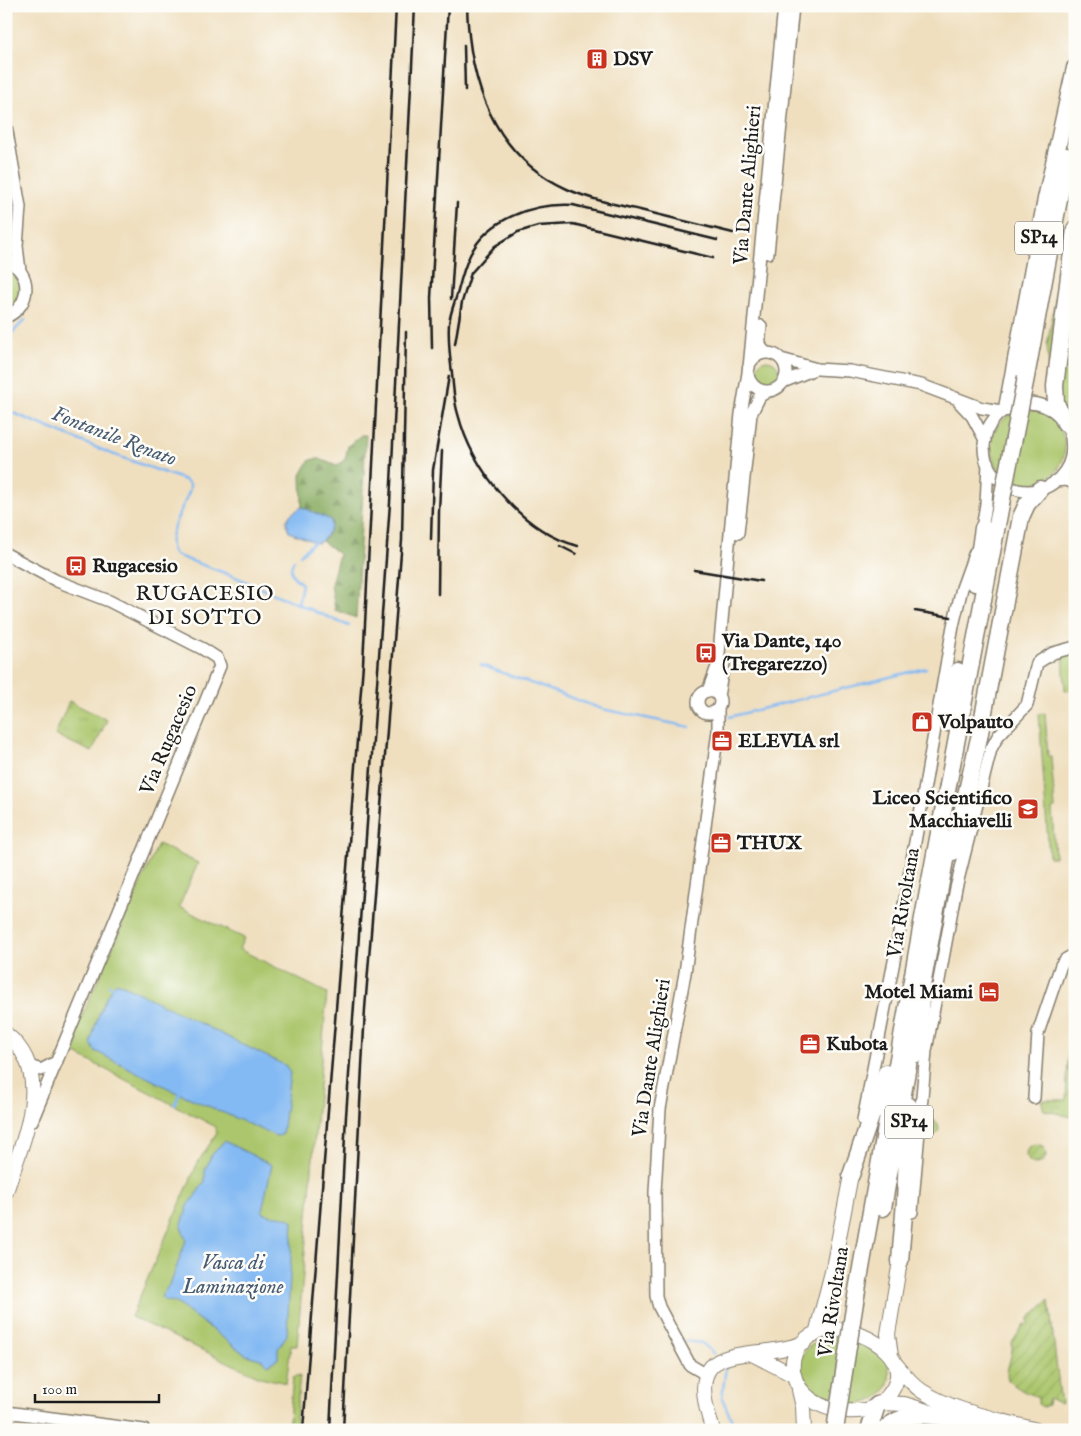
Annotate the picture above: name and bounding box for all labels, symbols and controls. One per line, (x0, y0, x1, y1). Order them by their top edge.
building icon: DSV (585, 47, 609, 71)
place label: DSV (613, 47, 653, 72)
street label: Via Dante Alighieri (728, 104, 767, 267)
road number: SP14 (1015, 222, 1063, 254)
water label: Fontanile Renato (48, 401, 180, 473)
bus stop icon: Rugacesio (64, 554, 88, 578)
place label: Rugacesio (92, 554, 178, 579)
district label: RUGACESIO DI SOTTO (136, 581, 274, 632)
place label: Via Dante, 140 (Tregarezzo) (721, 629, 842, 677)
bus stop icon: Via Dante, 140 (Tregarezzo) (694, 641, 718, 665)
street label: Via Rugacesio (134, 681, 203, 800)
shop icon: Volpauto (910, 710, 934, 734)
place label: Volpauto (937, 710, 1014, 735)
office icon: ELEVIA srl (710, 729, 734, 753)
place label: ELEVIA srl (738, 729, 840, 754)
place label: Liceo Scientifico Macchiavelli (872, 786, 1013, 834)
school or university icon: Liceo Scientifico Macchiavelli (1016, 797, 1040, 821)
office icon: THUX (709, 831, 733, 855)
place label: THUX (736, 831, 803, 856)
street label: Via Rivoltana (882, 846, 926, 961)
street label: Via Dante Alighieri (627, 977, 677, 1140)
place label: Motel Miami (864, 980, 974, 1005)
hotel icon: Motel Miami (977, 980, 1001, 1004)
office icon: Kubota (798, 1032, 822, 1056)
place label: Kubota (826, 1032, 888, 1057)
road number: SP14 (885, 1106, 933, 1138)
street label: Via Rivoltana (813, 1245, 855, 1360)
water label: Vasca di Laminazione (181, 1250, 284, 1301)
scale bar (35, 1371, 159, 1403)
text: 100 m (42, 1380, 78, 1399)

